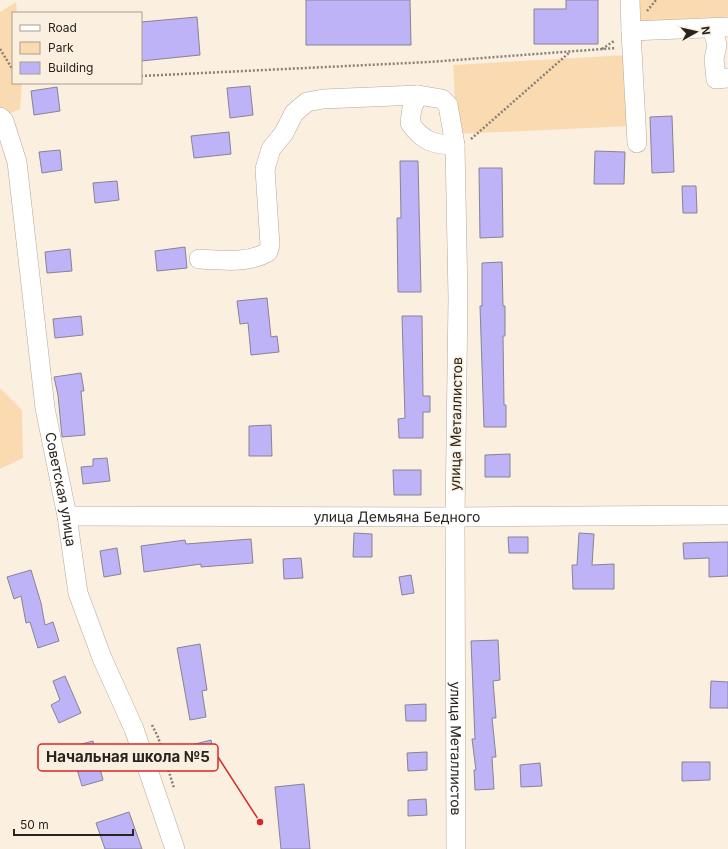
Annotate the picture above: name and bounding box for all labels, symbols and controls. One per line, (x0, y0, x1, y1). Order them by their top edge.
legend (12, 12, 142, 84)
north arrow (676, 12, 716, 52)
text: Road (48, 20, 77, 35)
text: N (698, 25, 713, 36)
text: Park (48, 40, 74, 55)
text: Building (48, 60, 93, 75)
street label: улица Металлистов (446, 357, 465, 491)
street label: Советская улица (42, 430, 80, 547)
street label: улица Демьяна Бедного (314, 508, 480, 525)
street label: улица Металлистов (447, 681, 465, 816)
callout: Начальная школа №5 (38, 744, 218, 771)
text: Начальная школа №5 (46, 747, 210, 766)
scale bar (14, 811, 133, 837)
text: 50 m (20, 817, 49, 832)

